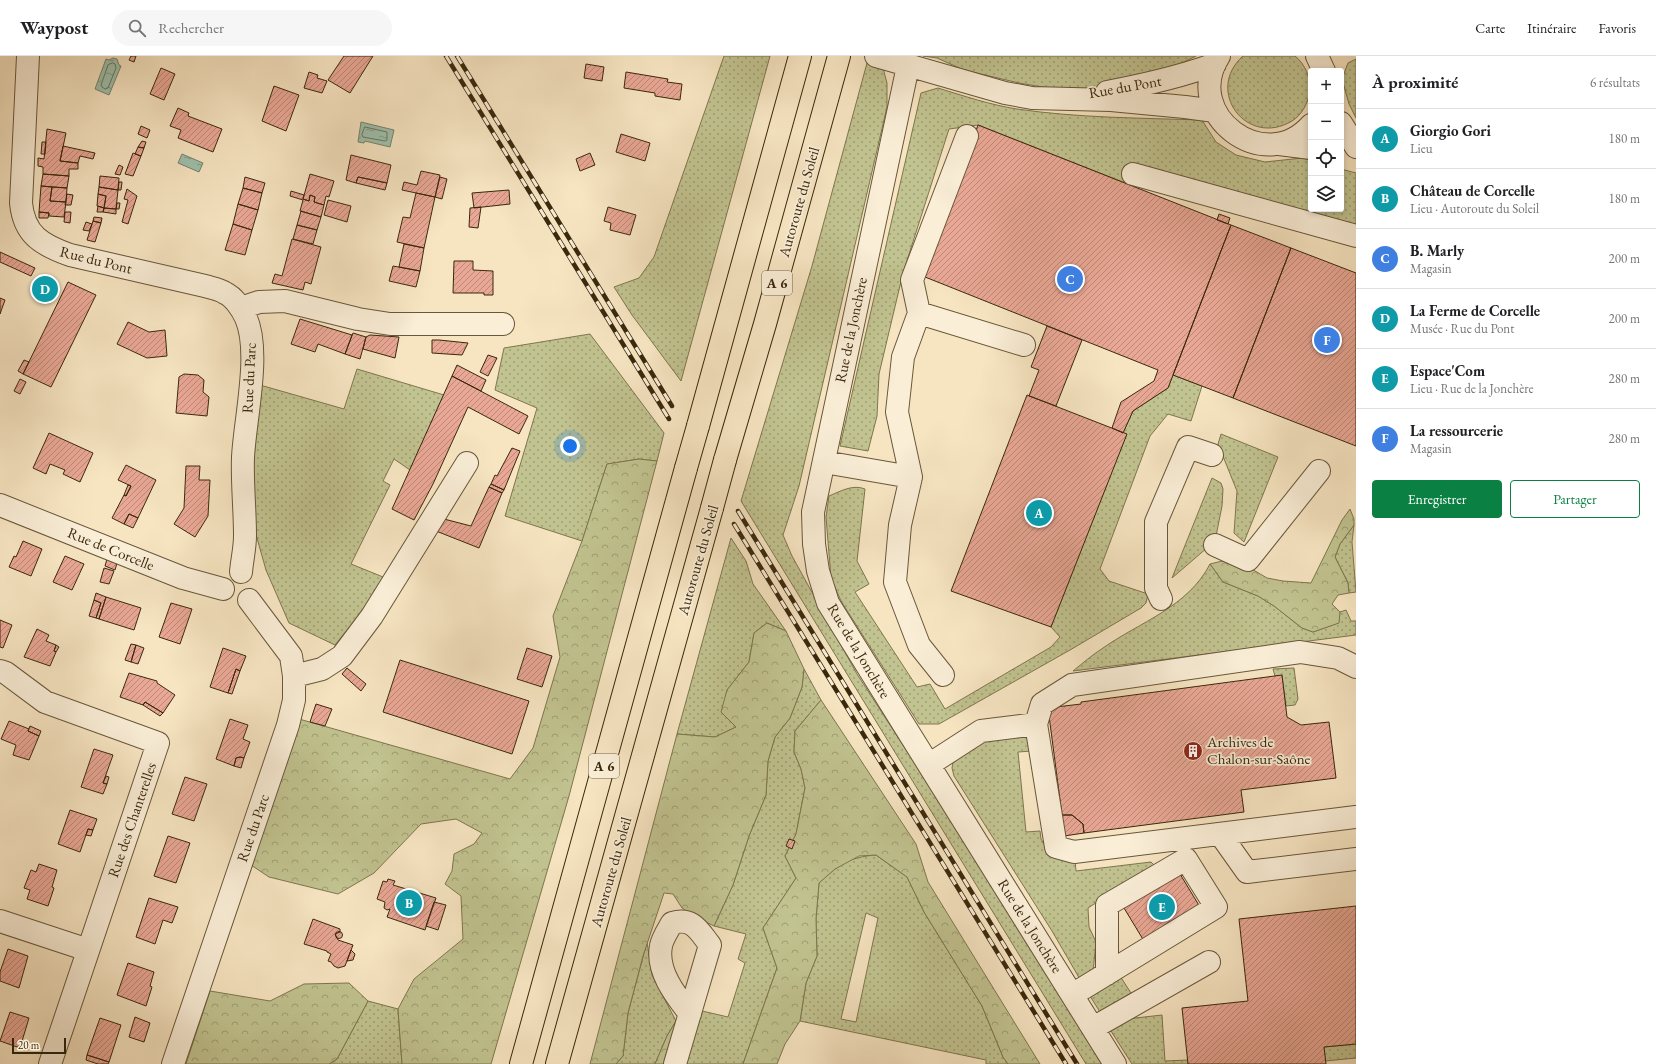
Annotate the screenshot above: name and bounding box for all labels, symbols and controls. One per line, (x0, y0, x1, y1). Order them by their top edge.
search box (112, 10, 392, 46)
text: Waypost (20, 15, 88, 40)
icon: search (126, 17, 148, 39)
text: Rechercher (158, 18, 224, 37)
text: Carte (1475, 19, 1505, 37)
text: Itinéraire (1527, 19, 1577, 37)
text: Favoris (1599, 19, 1636, 37)
map controls (1308, 68, 1344, 212)
button: + (1308, 68, 1344, 104)
street label: Rue du Pont (1087, 71, 1163, 102)
text: À proximité (1372, 71, 1458, 93)
text: 6 résultats (1590, 74, 1640, 91)
button: − (1308, 104, 1344, 140)
text: Giorgio Gori (1410, 121, 1491, 140)
text: A (1380, 130, 1390, 147)
text: 180 m (1609, 130, 1640, 147)
button: locate (1308, 140, 1344, 176)
text: Lieu (1410, 140, 1433, 157)
street label: Autoroute du Soleil (773, 144, 823, 260)
button: layers (1308, 176, 1344, 212)
text: Château de Corcelle (1410, 181, 1535, 200)
text: B (1381, 190, 1389, 207)
text: 180 m (1609, 190, 1640, 207)
text: Lieu · Autoroute du Soleil (1410, 200, 1539, 217)
street label: Rue du Pont (58, 241, 134, 278)
text: B. Marly (1410, 241, 1464, 260)
text: C (1380, 250, 1390, 267)
text: 200 m (1609, 250, 1640, 267)
text: Magasin (1410, 260, 1452, 277)
pin: C (1057, 264, 1083, 294)
road number: A 6 (762, 271, 792, 295)
pin: D (32, 274, 58, 304)
street label: Rue de la Jonchère (830, 275, 871, 384)
text: La Ferme de Corcelle (1410, 301, 1540, 320)
text: D (1380, 310, 1390, 327)
text: 200 m (1609, 310, 1640, 327)
text: Musée · Rue du Pont (1410, 320, 1514, 337)
pin: F (1314, 325, 1340, 355)
street label: Rue du Parc (237, 342, 260, 414)
text: Espace'Com (1410, 361, 1485, 380)
text: E (1381, 370, 1389, 387)
text: 280 m (1609, 370, 1640, 387)
text: Lieu · Rue de la Jonchère (1410, 380, 1534, 397)
text: La ressourcerie (1410, 421, 1503, 440)
text: F (1381, 430, 1389, 447)
text: 280 m (1609, 430, 1640, 447)
your location (560, 436, 580, 456)
text: Magasin (1410, 440, 1452, 457)
button: Enregistrer (1372, 480, 1502, 518)
button: Partager (1510, 480, 1640, 518)
pin: A (1026, 498, 1052, 528)
street label: Autoroute du Soleil (672, 502, 722, 618)
street label: Rue de Corcelle (65, 523, 157, 575)
street label: Rue de la Jonchère (824, 600, 895, 702)
place label: Archives de Chalon-sur-Saône (1206, 732, 1311, 768)
building icon: Archives de Chalon-sur-Saône (1182, 740, 1204, 762)
road number: A 6 (589, 754, 619, 778)
street label: Rue des Chanterelles (103, 760, 160, 880)
street label: Rue du Parc (232, 791, 273, 864)
street label: Autoroute du Soleil (585, 814, 635, 930)
street label: Rue de la Jonchère (994, 875, 1067, 976)
pin: B (396, 888, 422, 918)
pin: E (1149, 892, 1175, 922)
scale bar (12, 1036, 66, 1055)
text: 20 m (18, 1038, 39, 1052)

